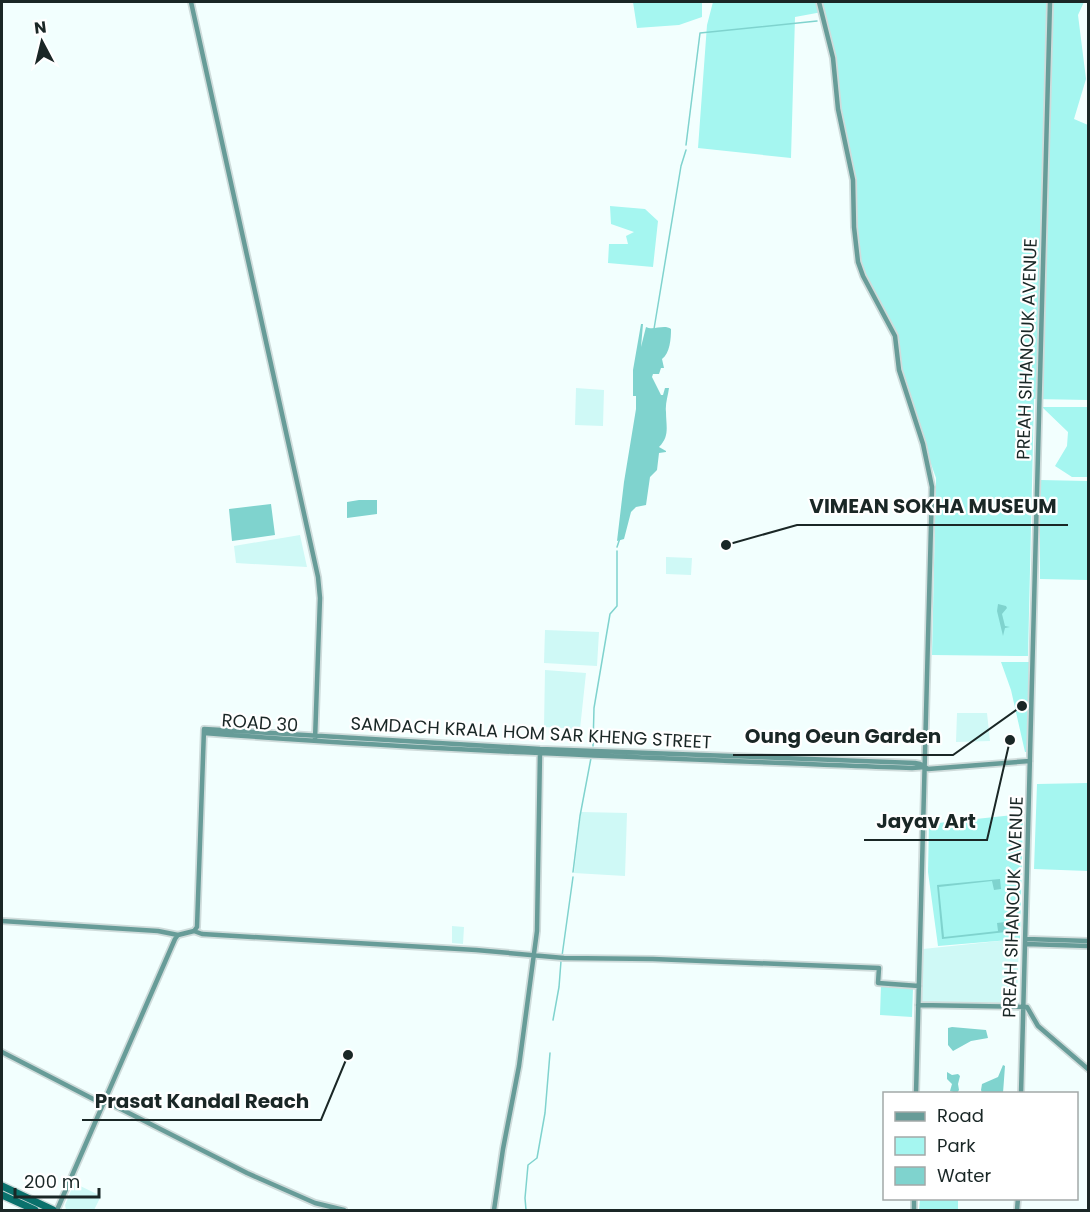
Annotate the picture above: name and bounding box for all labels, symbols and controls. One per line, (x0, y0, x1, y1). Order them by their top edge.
north arrow (12, 12, 72, 72)
text: N (33, 15, 48, 40)
street label: PREAH SIHANOUK AVENUE (1010, 238, 1043, 460)
callout: VIMEAN SOKHA MUSEUM (797, 487, 1068, 525)
text: VIMEAN SOKHA MUSEUM (809, 492, 1057, 520)
street label: ROAD 30 (221, 707, 299, 738)
street label: SAMDACH KRALA HOM SAR KHENG STREET (350, 711, 712, 754)
callout: Oung Oeun Garden (733, 717, 953, 755)
text: Oung Oeun Garden (745, 722, 941, 750)
street label: PREAH SIHANOUK AVENUE (996, 796, 1029, 1018)
callout: Jayav Art (864, 802, 987, 840)
text: Jayav Art (876, 807, 976, 835)
callout: Prasat Kandal Reach (82, 1082, 321, 1120)
text: Prasat Kandal Reach (95, 1087, 309, 1115)
legend (883, 1092, 1078, 1200)
text: Road (937, 1103, 984, 1128)
text: Park (937, 1133, 976, 1158)
scale bar (15, 1161, 99, 1199)
text: Water (937, 1163, 991, 1188)
text: 200 m (24, 1169, 80, 1194)

